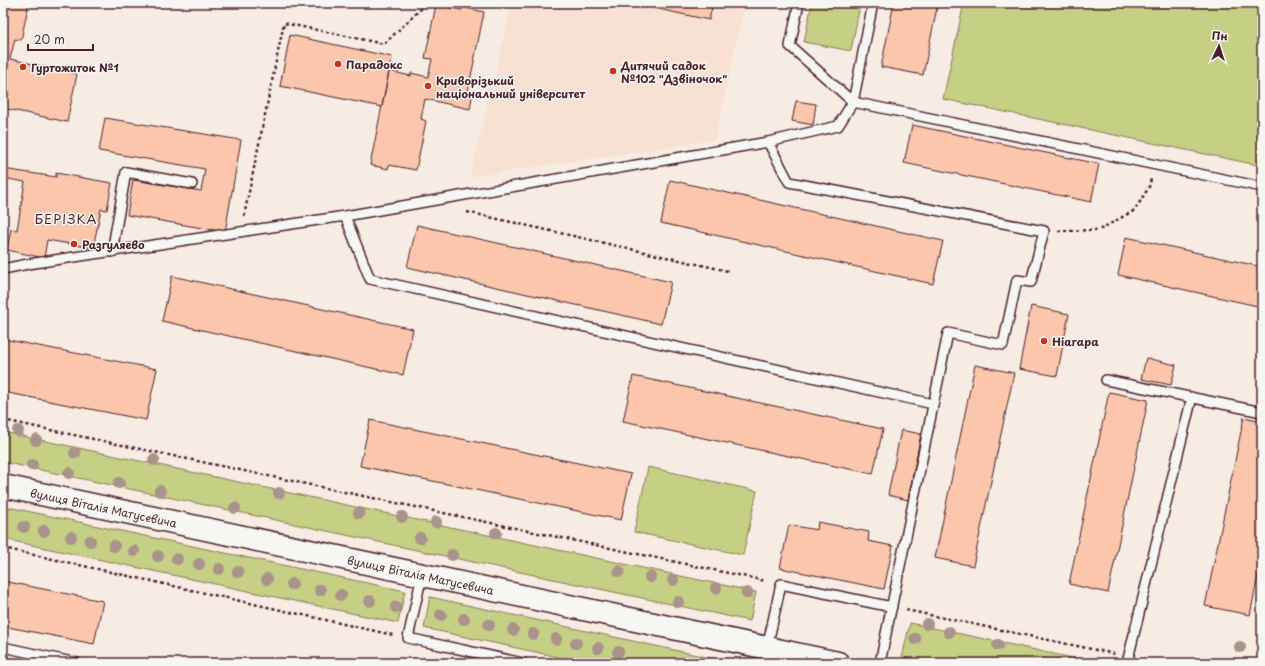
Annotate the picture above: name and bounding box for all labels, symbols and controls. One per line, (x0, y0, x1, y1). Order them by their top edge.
scale bar (28, 26, 93, 52)
north arrow (1199, 26, 1239, 66)
text: Пн (1211, 26, 1228, 45)
text: 20 m (34, 30, 65, 48)
place label: Парадокс (346, 56, 403, 73)
place label: Дитячий садок №102 "Дзвіночок" (620, 57, 727, 87)
place label: Гуртожиток №1 (31, 59, 119, 76)
marker: Парадокс (333, 59, 343, 69)
marker: Гуртожиток №1 (18, 62, 28, 72)
marker: Дитячий садок №102 "Дзвіночок" (608, 66, 618, 76)
place label: Криворізький національний університет (436, 72, 586, 102)
marker: Криворізький національний університет (423, 81, 433, 91)
district label: БЕРІЗКА (35, 209, 97, 228)
place label: Разгуляево (82, 236, 145, 253)
marker: Разгуляево (69, 239, 79, 249)
place label: Ніагара (1052, 333, 1099, 350)
marker: Ніагара (1039, 336, 1049, 346)
street label: вулиця Віталія Матусевича (29, 484, 179, 531)
street label: вулиця Віталія Матусевича (346, 551, 496, 598)

